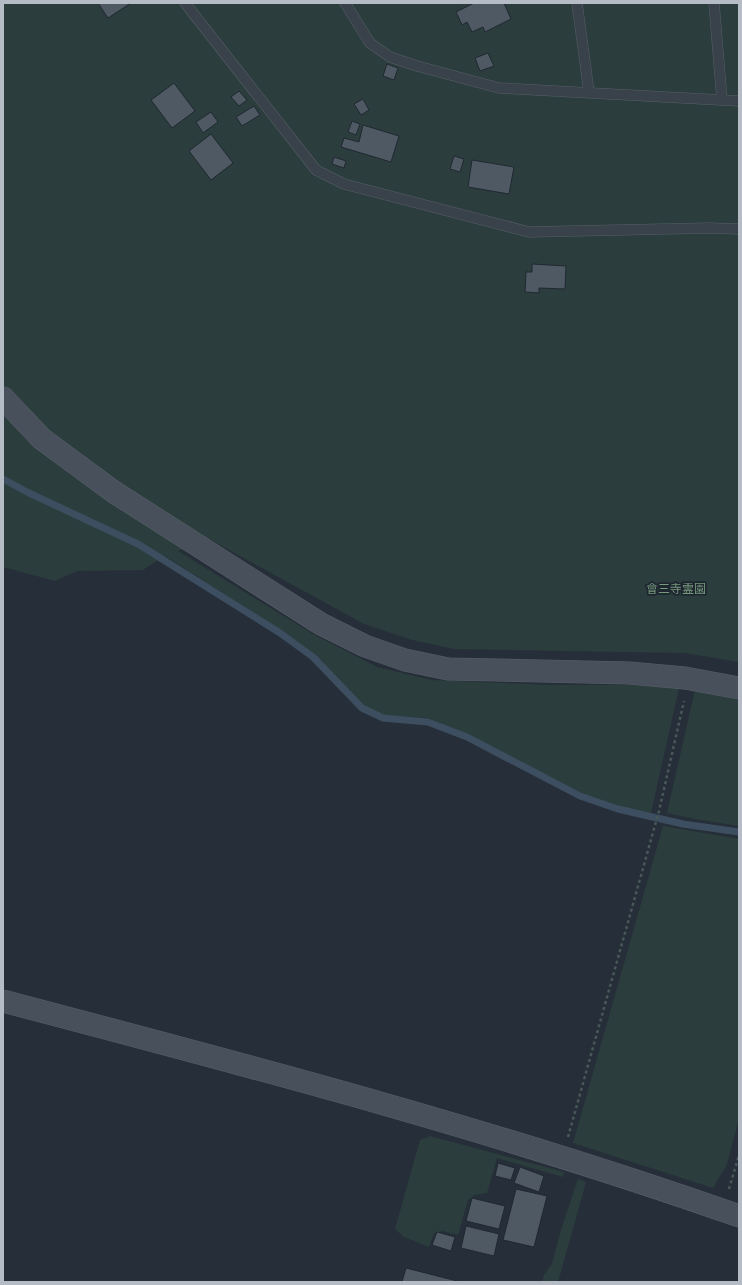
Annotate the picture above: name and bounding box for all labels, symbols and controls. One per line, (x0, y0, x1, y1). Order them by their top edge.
park label: 會三寺霊園 (646, 581, 706, 596)

